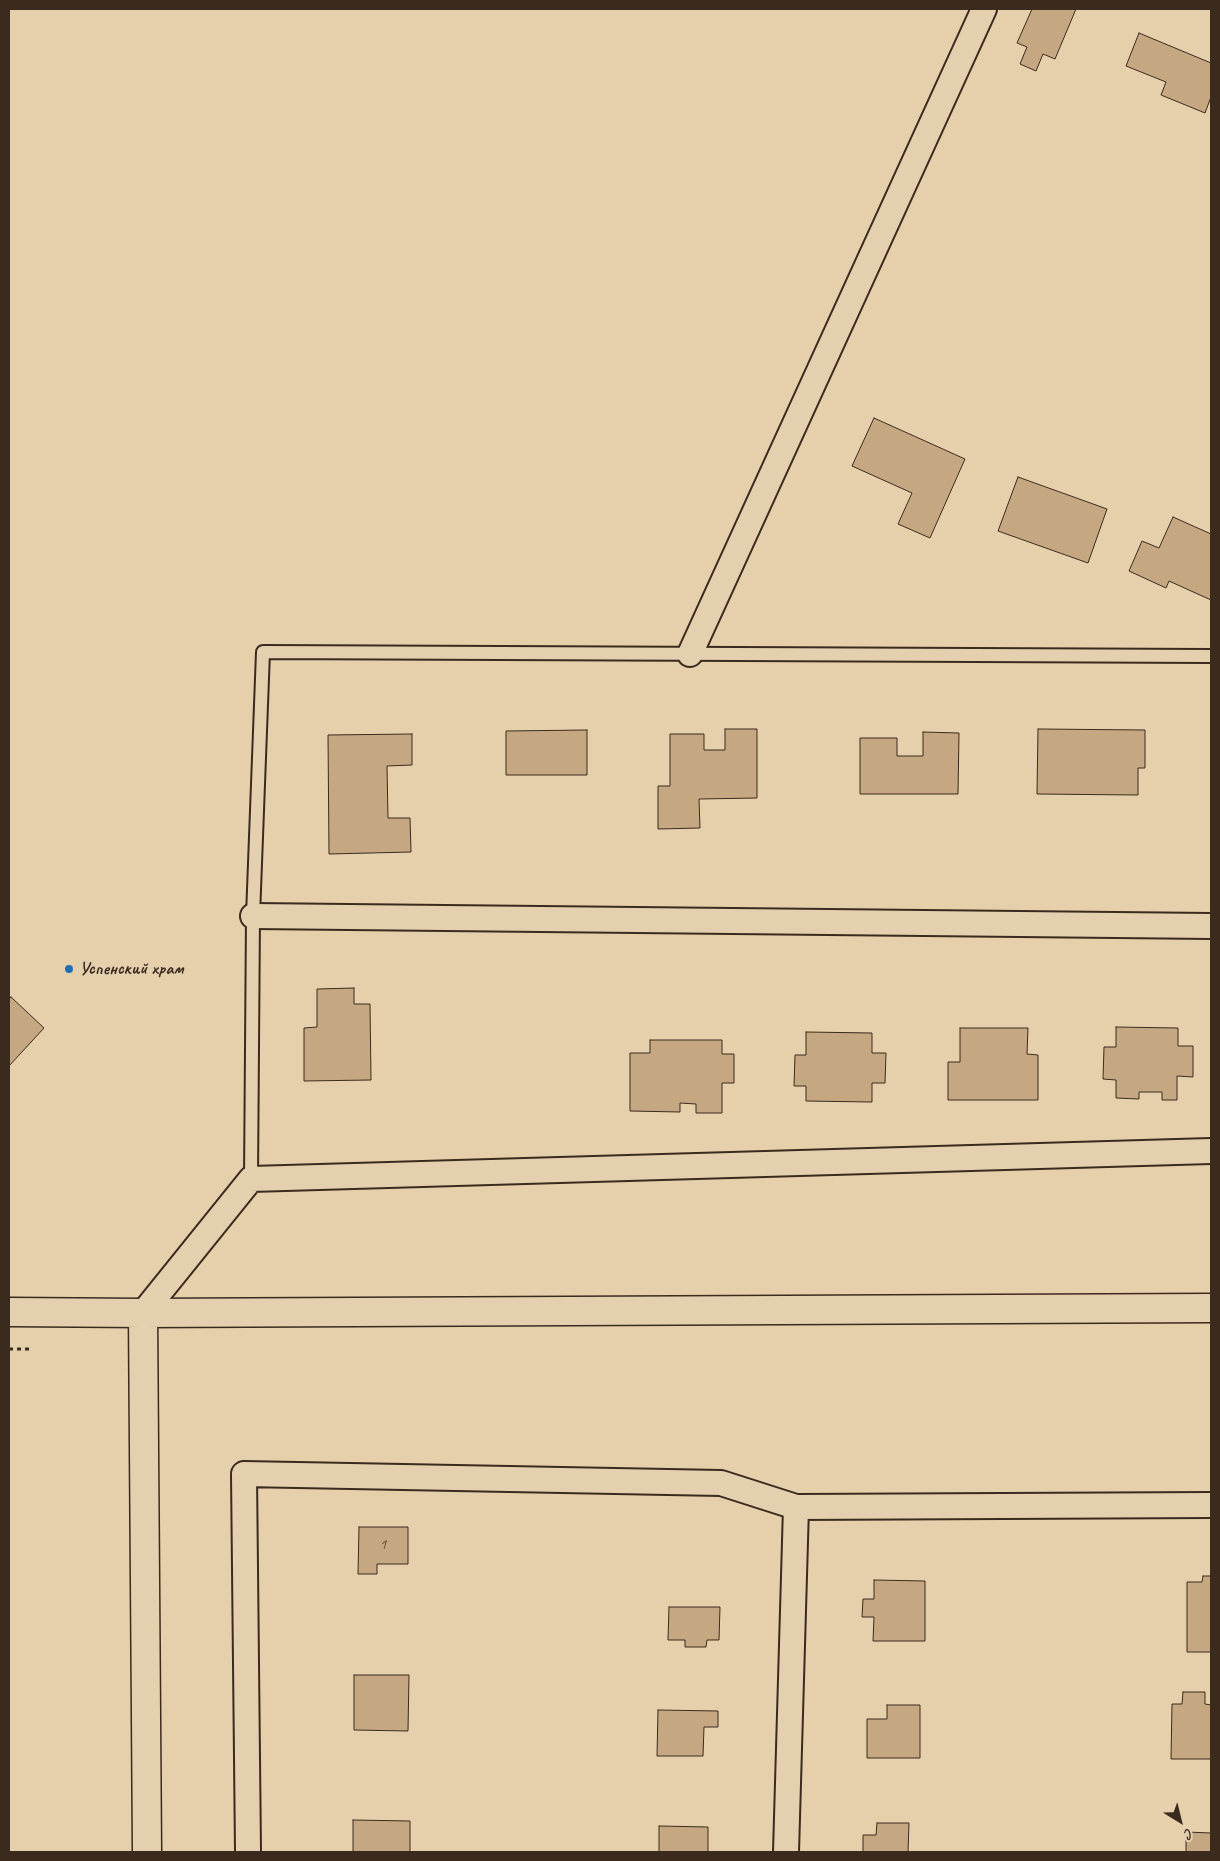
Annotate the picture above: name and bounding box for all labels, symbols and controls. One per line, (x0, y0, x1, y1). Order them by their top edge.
place label: Успенский храм (79, 958, 184, 980)
marker: Успенский храм (63, 963, 75, 975)
house number: 1 (380, 1536, 386, 1554)
north arrow (1155, 1796, 1205, 1846)
text: С (1181, 1825, 1197, 1842)

